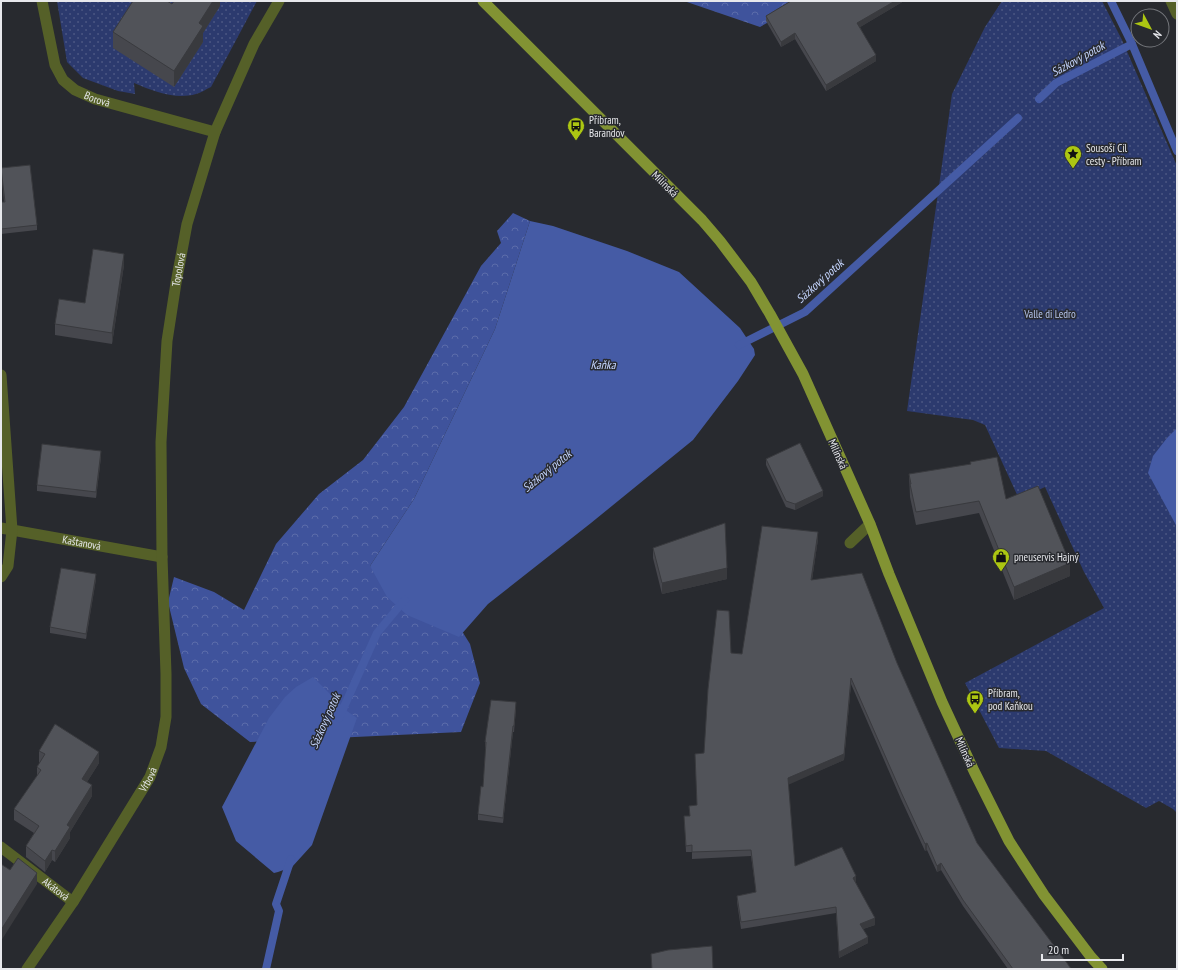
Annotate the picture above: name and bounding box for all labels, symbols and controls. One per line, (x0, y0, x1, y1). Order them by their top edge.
north arrow (1130, 8, 1170, 48)
text: N (1150, 28, 1165, 41)
water label: Sázkový potok (1048, 37, 1108, 79)
street label: Borová (82, 88, 112, 110)
place label: Příbram, Barandov (589, 113, 625, 140)
bus stop icon: Příbram, Barandov (566, 116, 586, 141)
place label: Sousoší Cíl cesty - Příbram (1086, 141, 1142, 168)
place icon: Sousoší Cíl cesty - Příbram (1063, 144, 1083, 169)
street label: Milínská (649, 168, 681, 200)
street label: Topolová (169, 252, 188, 287)
water label: Sázkový potok (793, 254, 848, 306)
park label: Valle di Ledro (1023, 307, 1076, 321)
water label: Kaňka (590, 357, 617, 372)
street label: Milínská (825, 437, 851, 471)
water label: Sázkový potok (519, 445, 575, 495)
street label: Kaštanová (61, 532, 102, 553)
shop icon: pneuservis Hajný (991, 547, 1011, 572)
place label: pneuservis Hajný (1014, 550, 1079, 564)
place label: Příbram, pod Kaňkou (988, 686, 1033, 713)
bus stop icon: Příbram, pod Kaňkou (965, 689, 985, 714)
water label: Sázkový potok (306, 690, 344, 751)
street label: Milínská (952, 735, 978, 769)
street label: Vrbová (135, 765, 160, 795)
street label: Akátová (40, 874, 72, 904)
scale bar (1042, 936, 1123, 962)
text: 20 m (1048, 942, 1069, 957)

